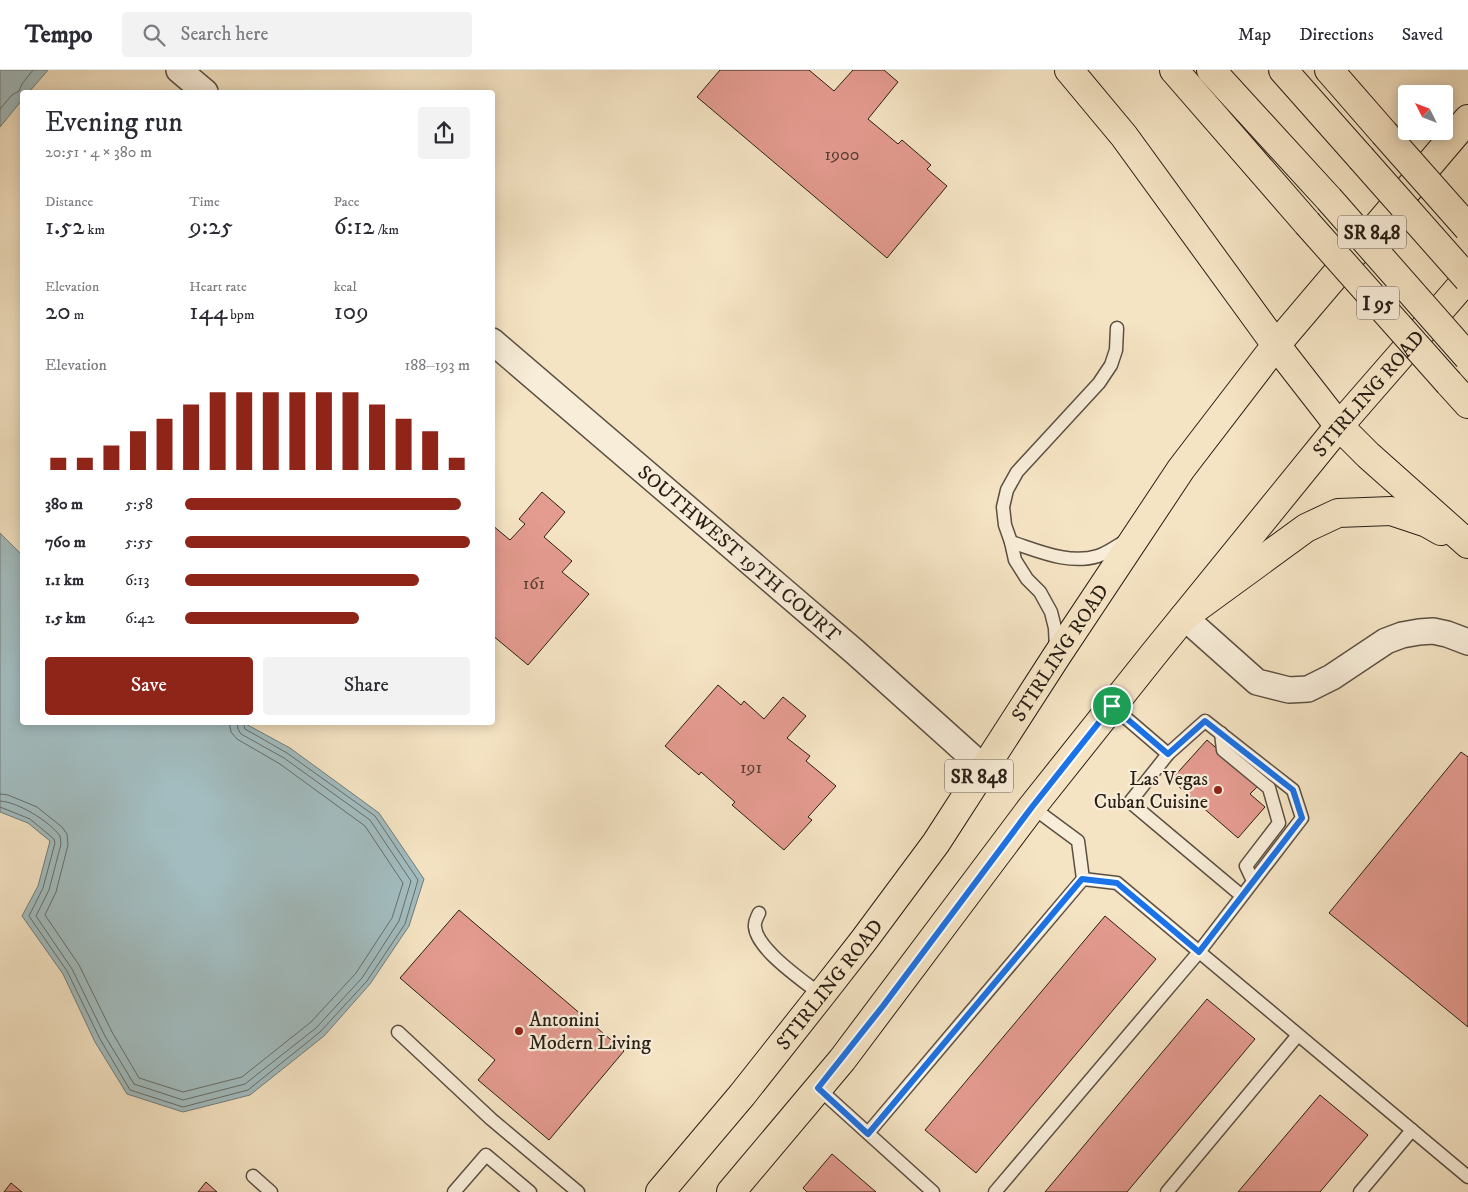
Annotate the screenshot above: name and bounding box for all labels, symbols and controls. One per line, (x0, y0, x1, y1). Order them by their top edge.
search box (122, 12, 472, 57)
text: Tempo (25, 20, 92, 50)
icon: search (140, 21, 168, 49)
text: Search here (180, 23, 268, 46)
text: Map (1238, 24, 1271, 46)
text: Directions (1299, 24, 1374, 46)
text: Saved (1402, 24, 1443, 46)
north arrow (1398, 85, 1452, 140)
map controls (1398, 85, 1453, 140)
text: Evening run (45, 105, 183, 140)
button: share (418, 107, 470, 159)
text: 20:51 · 4 × 380 m (45, 142, 152, 162)
house number: 1900 (825, 144, 859, 166)
text: Distance (45, 193, 93, 211)
text: Time (189, 193, 220, 211)
text: Pace (334, 193, 360, 211)
text: 1.52 (45, 211, 85, 242)
text: 9:25 (189, 211, 233, 242)
text: 6:12 (334, 211, 375, 242)
road number: SR 848 (1338, 216, 1406, 248)
text: km (85, 221, 105, 239)
text: /km (375, 221, 399, 239)
text: Elevation (45, 278, 99, 296)
text: Heart rate (189, 278, 247, 296)
text: kcal (334, 278, 357, 296)
road number: I 95 (1357, 287, 1399, 320)
text: 20 (45, 296, 71, 327)
text: 144 (189, 296, 227, 327)
text: 109 (334, 296, 369, 327)
text: m (71, 306, 84, 324)
text: bpm (227, 306, 254, 324)
street label: STIRLING ROAD (1308, 326, 1431, 463)
text: Elevation (45, 355, 107, 375)
text: 188–193 m (404, 355, 470, 375)
street label: SOUTHWEST 19TH COURT (632, 460, 845, 648)
text: 380 m (45, 494, 83, 514)
text: 5:58 (125, 494, 153, 514)
text: 760 m (45, 532, 86, 552)
text: 5:55 (125, 532, 153, 552)
text: 1.1 km (45, 570, 84, 590)
text: 6:13 (125, 570, 149, 590)
house number: 161 (523, 573, 545, 595)
street label: STIRLING ROAD (1007, 580, 1115, 727)
text: 1.5 km (45, 608, 86, 628)
text: 6:42 (125, 608, 155, 628)
button: Save (45, 657, 253, 715)
button: Share (263, 657, 470, 715)
pin (1091, 685, 1133, 727)
icon: arrive (1098, 692, 1126, 720)
house number: 191 (740, 757, 762, 779)
road number: SR 848 (945, 759, 1013, 792)
place label: Las Vegas Cuban Cuisine (1094, 767, 1208, 815)
marker: Las Vegas Cuban Cuisine (1212, 784, 1224, 796)
street label: STIRLING ROAD (771, 915, 889, 1056)
place label: Antonini Modern Living (529, 1008, 651, 1056)
marker: Antonini Modern Living (513, 1025, 525, 1037)

